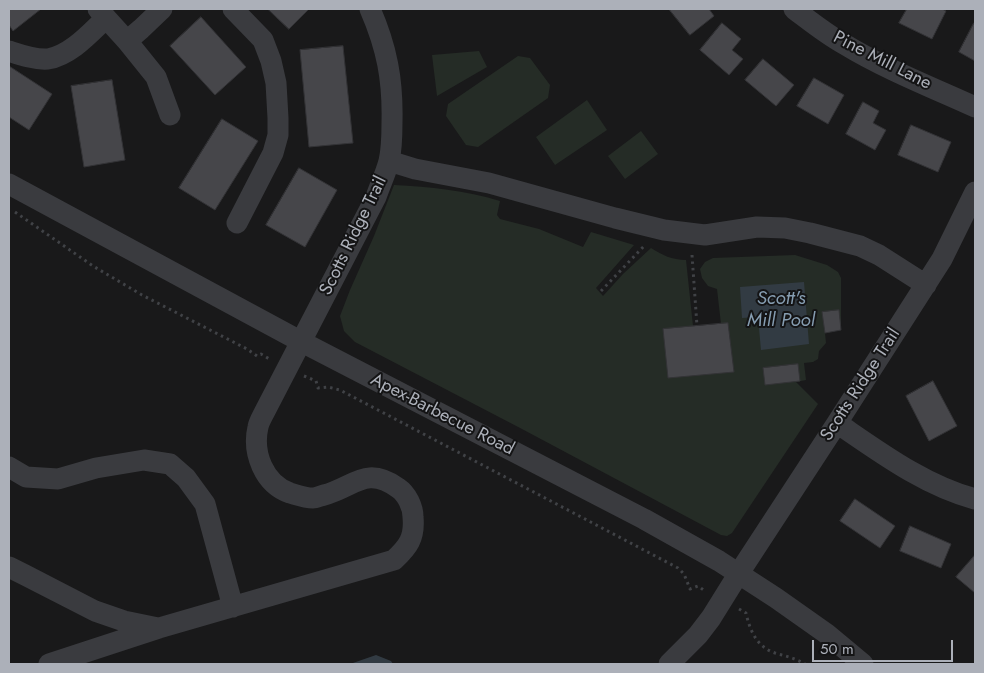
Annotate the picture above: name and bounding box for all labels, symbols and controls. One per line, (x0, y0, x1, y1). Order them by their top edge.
street label: Pine Mill Lane (829, 27, 935, 95)
street label: Scotts Ridge Trail (316, 173, 392, 299)
water label: Scott's Mill Pool (747, 288, 815, 332)
street label: Scotts Ridge Trail (817, 325, 905, 445)
street label: Apex-Barbecue Road (367, 369, 517, 461)
scale bar (814, 630, 955, 662)
text: 50 m (820, 638, 854, 660)

